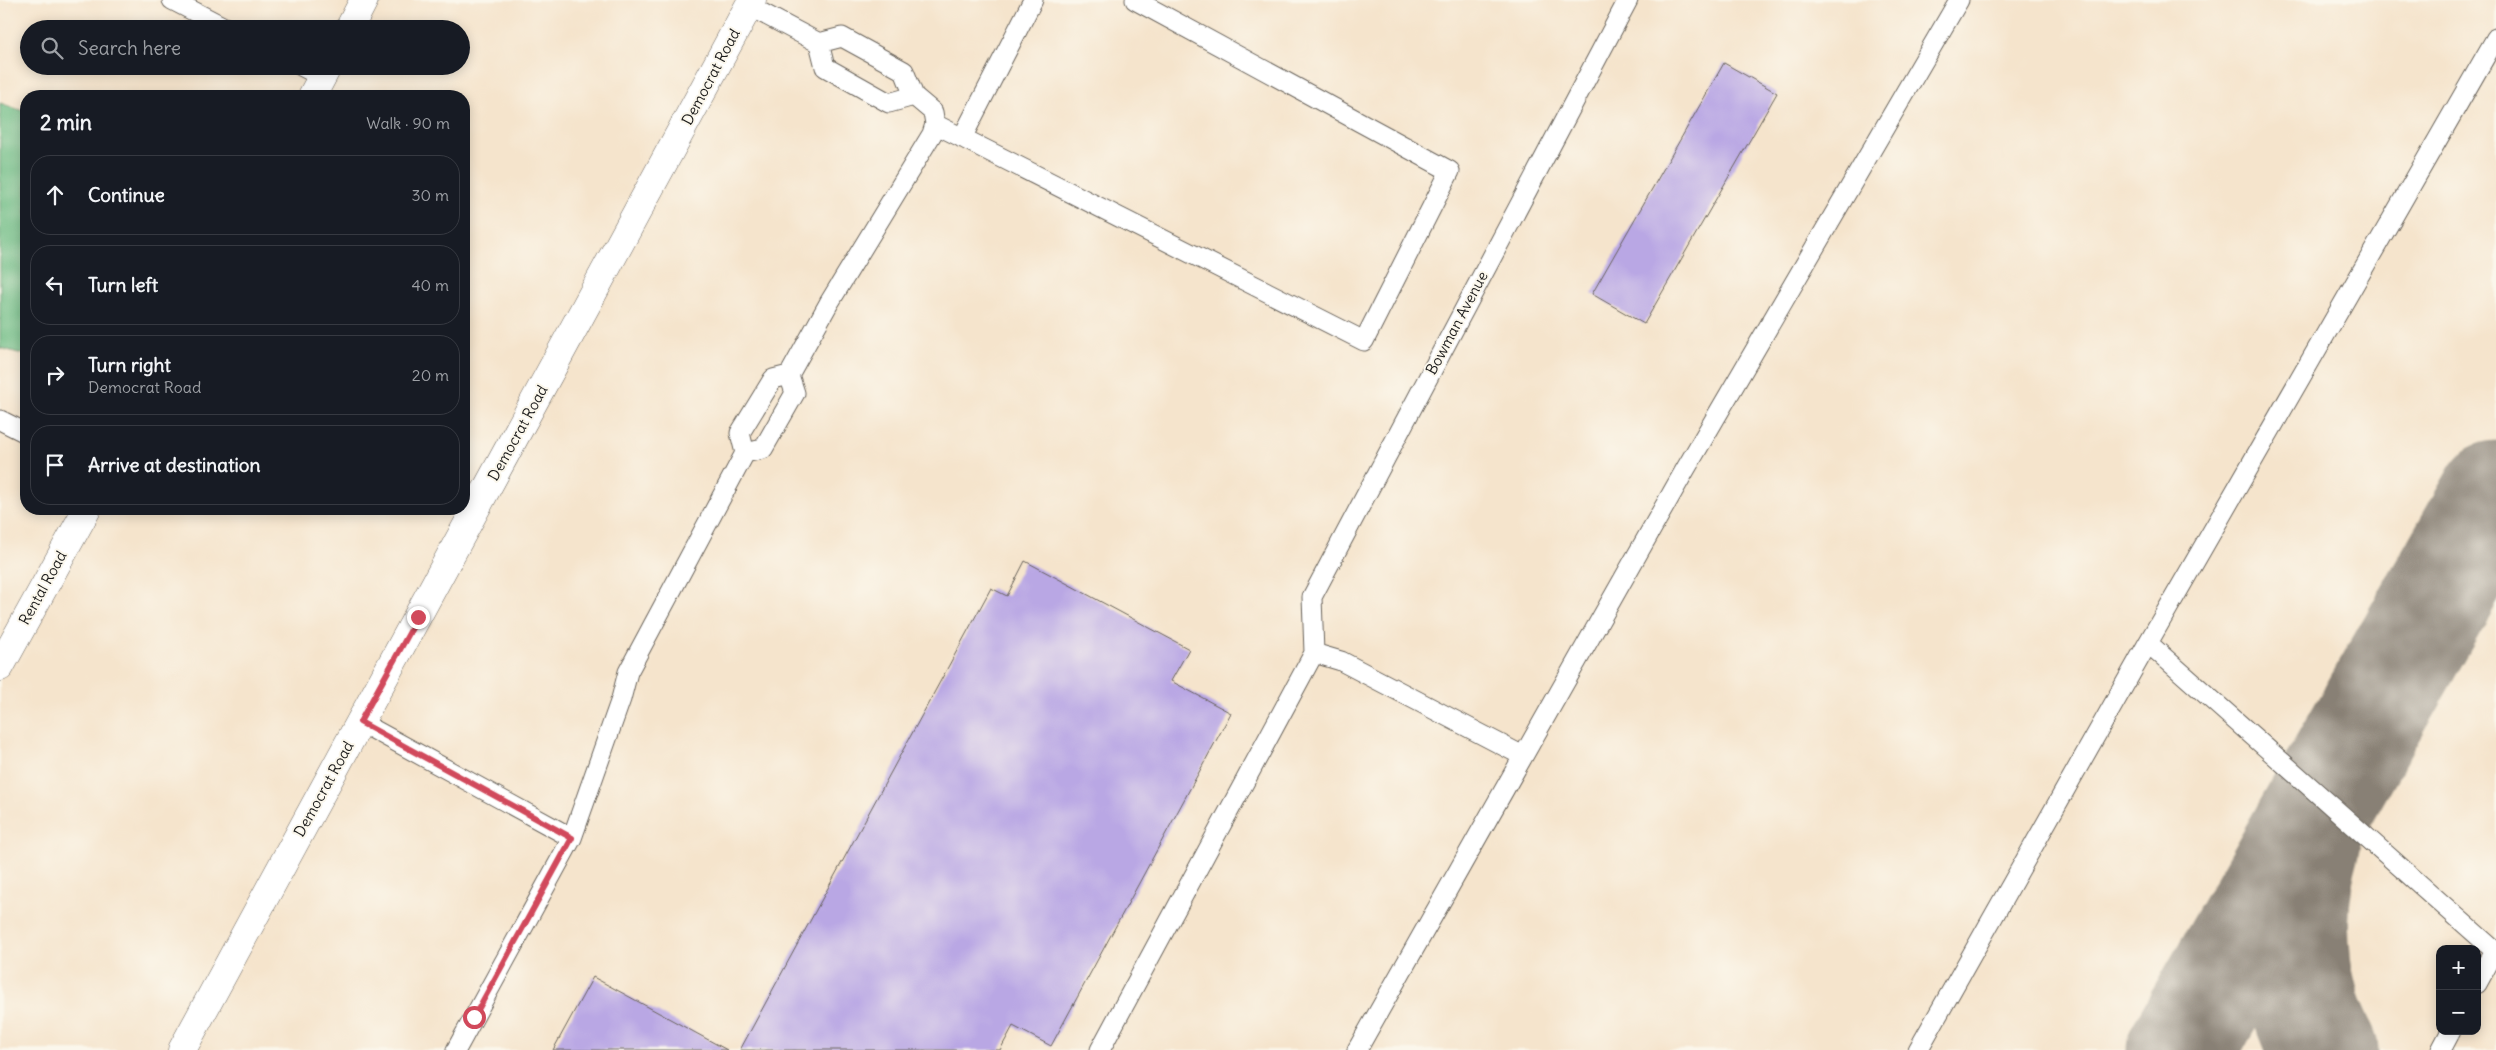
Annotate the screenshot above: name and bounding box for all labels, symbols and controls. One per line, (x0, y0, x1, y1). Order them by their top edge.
search box (20, 20, 470, 75)
street label: Democrat Road (677, 25, 744, 128)
icon: search (38, 34, 66, 62)
text: Search here (78, 36, 181, 60)
text: 2 min (40, 109, 92, 136)
text: Walk · 90 m (366, 113, 450, 133)
icon: ahead (41, 181, 69, 209)
text: Continue (88, 183, 165, 207)
text: 30 m (412, 185, 449, 205)
street label: Bowman Avenue (1421, 268, 1492, 378)
icon: left (41, 271, 69, 299)
text: Turn left (88, 273, 158, 297)
text: 40 m (411, 275, 449, 295)
text: Turn right (88, 353, 171, 377)
icon: right (41, 361, 69, 389)
text: 20 m (412, 365, 449, 385)
text: Democrat Road (88, 377, 201, 397)
street label: Democrat Road (483, 382, 552, 484)
icon: arrive (41, 451, 69, 479)
text: Arrive at destination (88, 453, 261, 477)
street label: Rental Road (14, 547, 71, 628)
route end (407, 606, 430, 629)
street label: Democrat Road (289, 738, 358, 840)
map controls (2436, 945, 2481, 1035)
button: + (2436, 945, 2481, 990)
button: − (2436, 990, 2481, 1035)
route start (463, 1006, 486, 1029)

